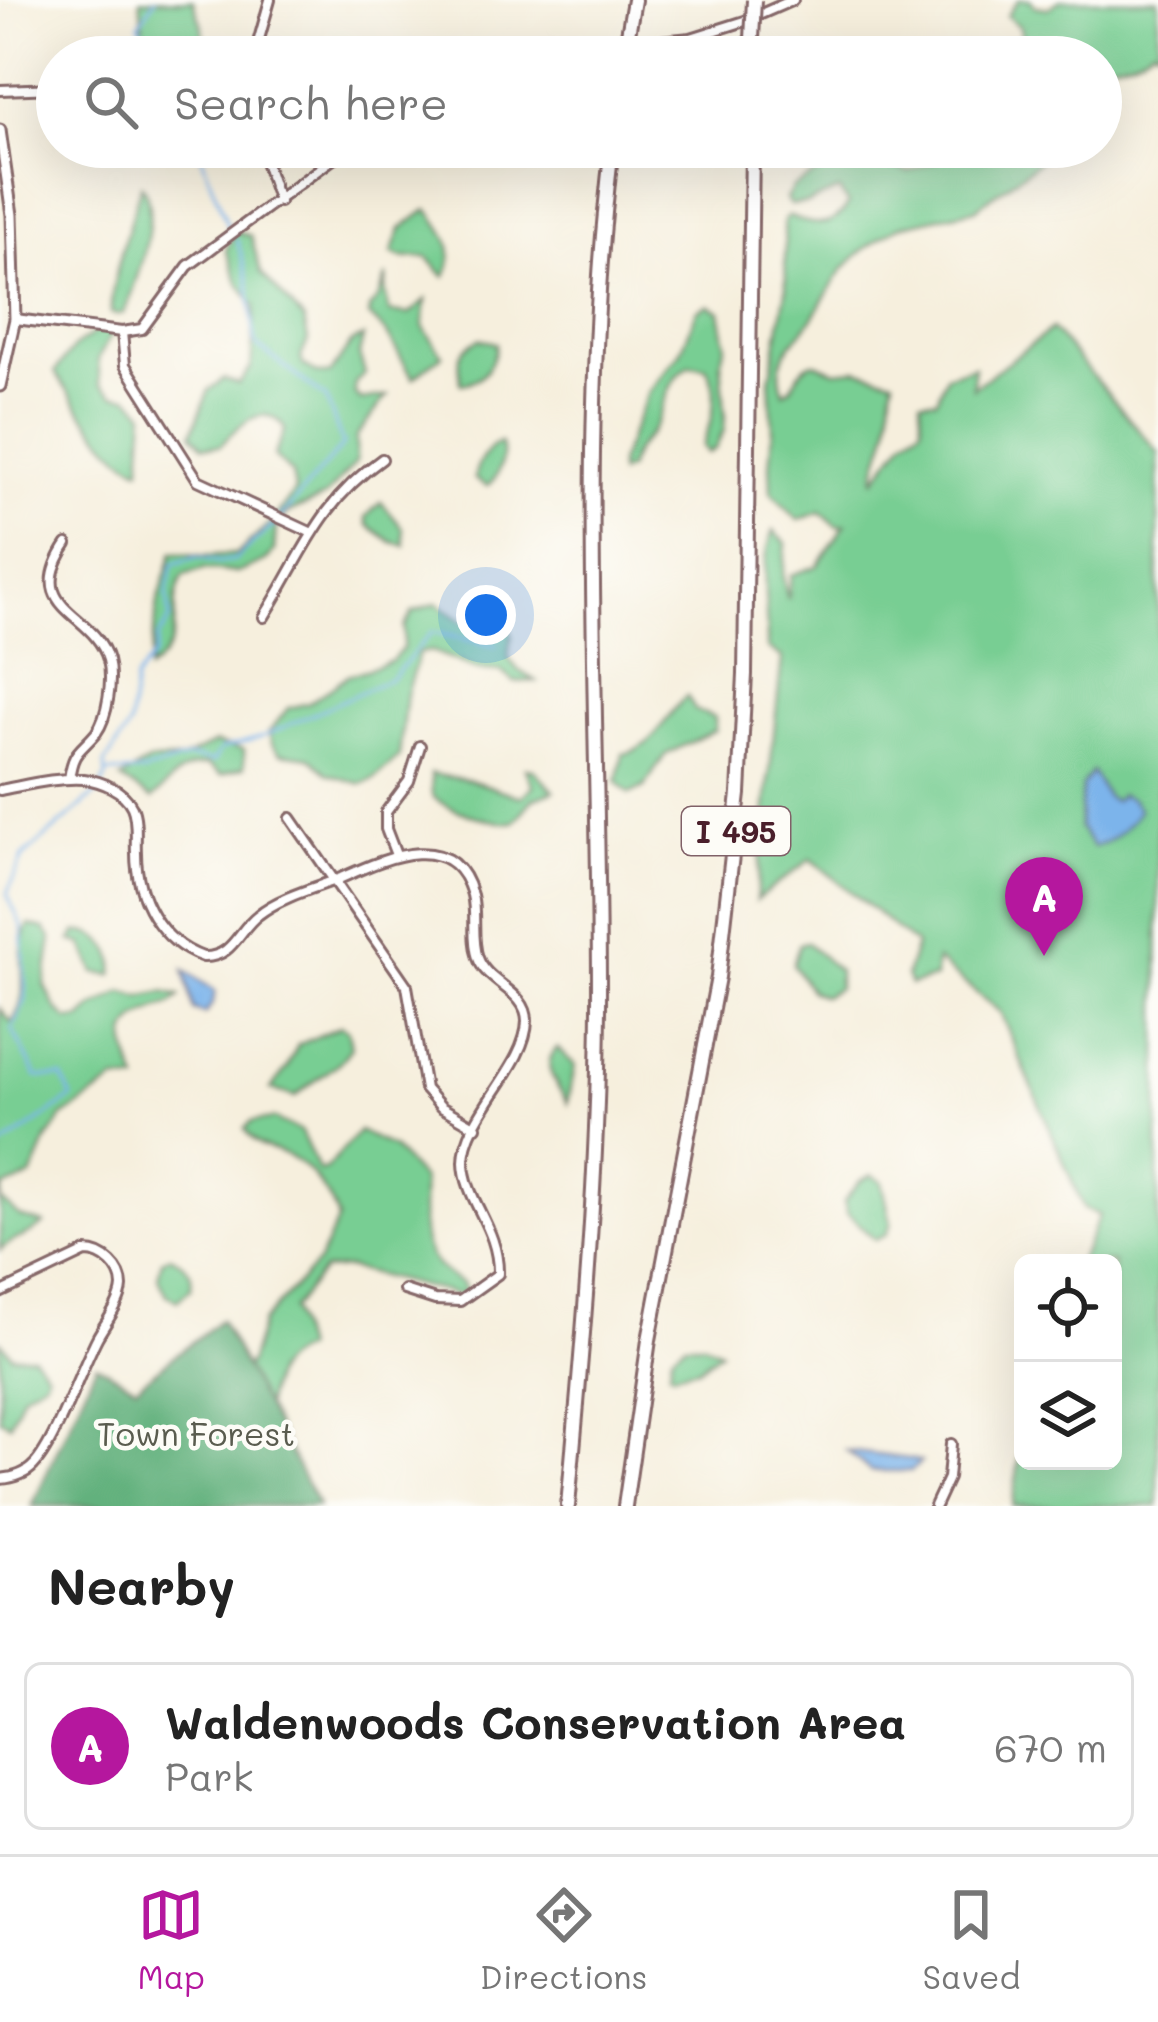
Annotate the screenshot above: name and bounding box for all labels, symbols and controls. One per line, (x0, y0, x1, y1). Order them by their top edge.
search box (36, 36, 1122, 168)
icon: search (78, 69, 144, 135)
text: Search here (174, 73, 448, 131)
your location (456, 585, 516, 645)
road number: I 495 (682, 807, 790, 855)
pin: A (1005, 857, 1083, 956)
map controls (1014, 1254, 1122, 1470)
button: locate (1014, 1254, 1122, 1362)
button: layers (1014, 1362, 1122, 1470)
park label: Town Forest (97, 1411, 295, 1454)
text: Nearby (48, 1551, 235, 1618)
text: Waldenwoods Conservation Area (165, 1692, 906, 1750)
text: A (76, 1721, 104, 1772)
text: 670 m (994, 1721, 1107, 1772)
text: Park (165, 1750, 253, 1801)
tab: Map (138, 1882, 205, 1997)
tab: Directions (480, 1882, 647, 1997)
tab: Saved (923, 1882, 1020, 1997)

